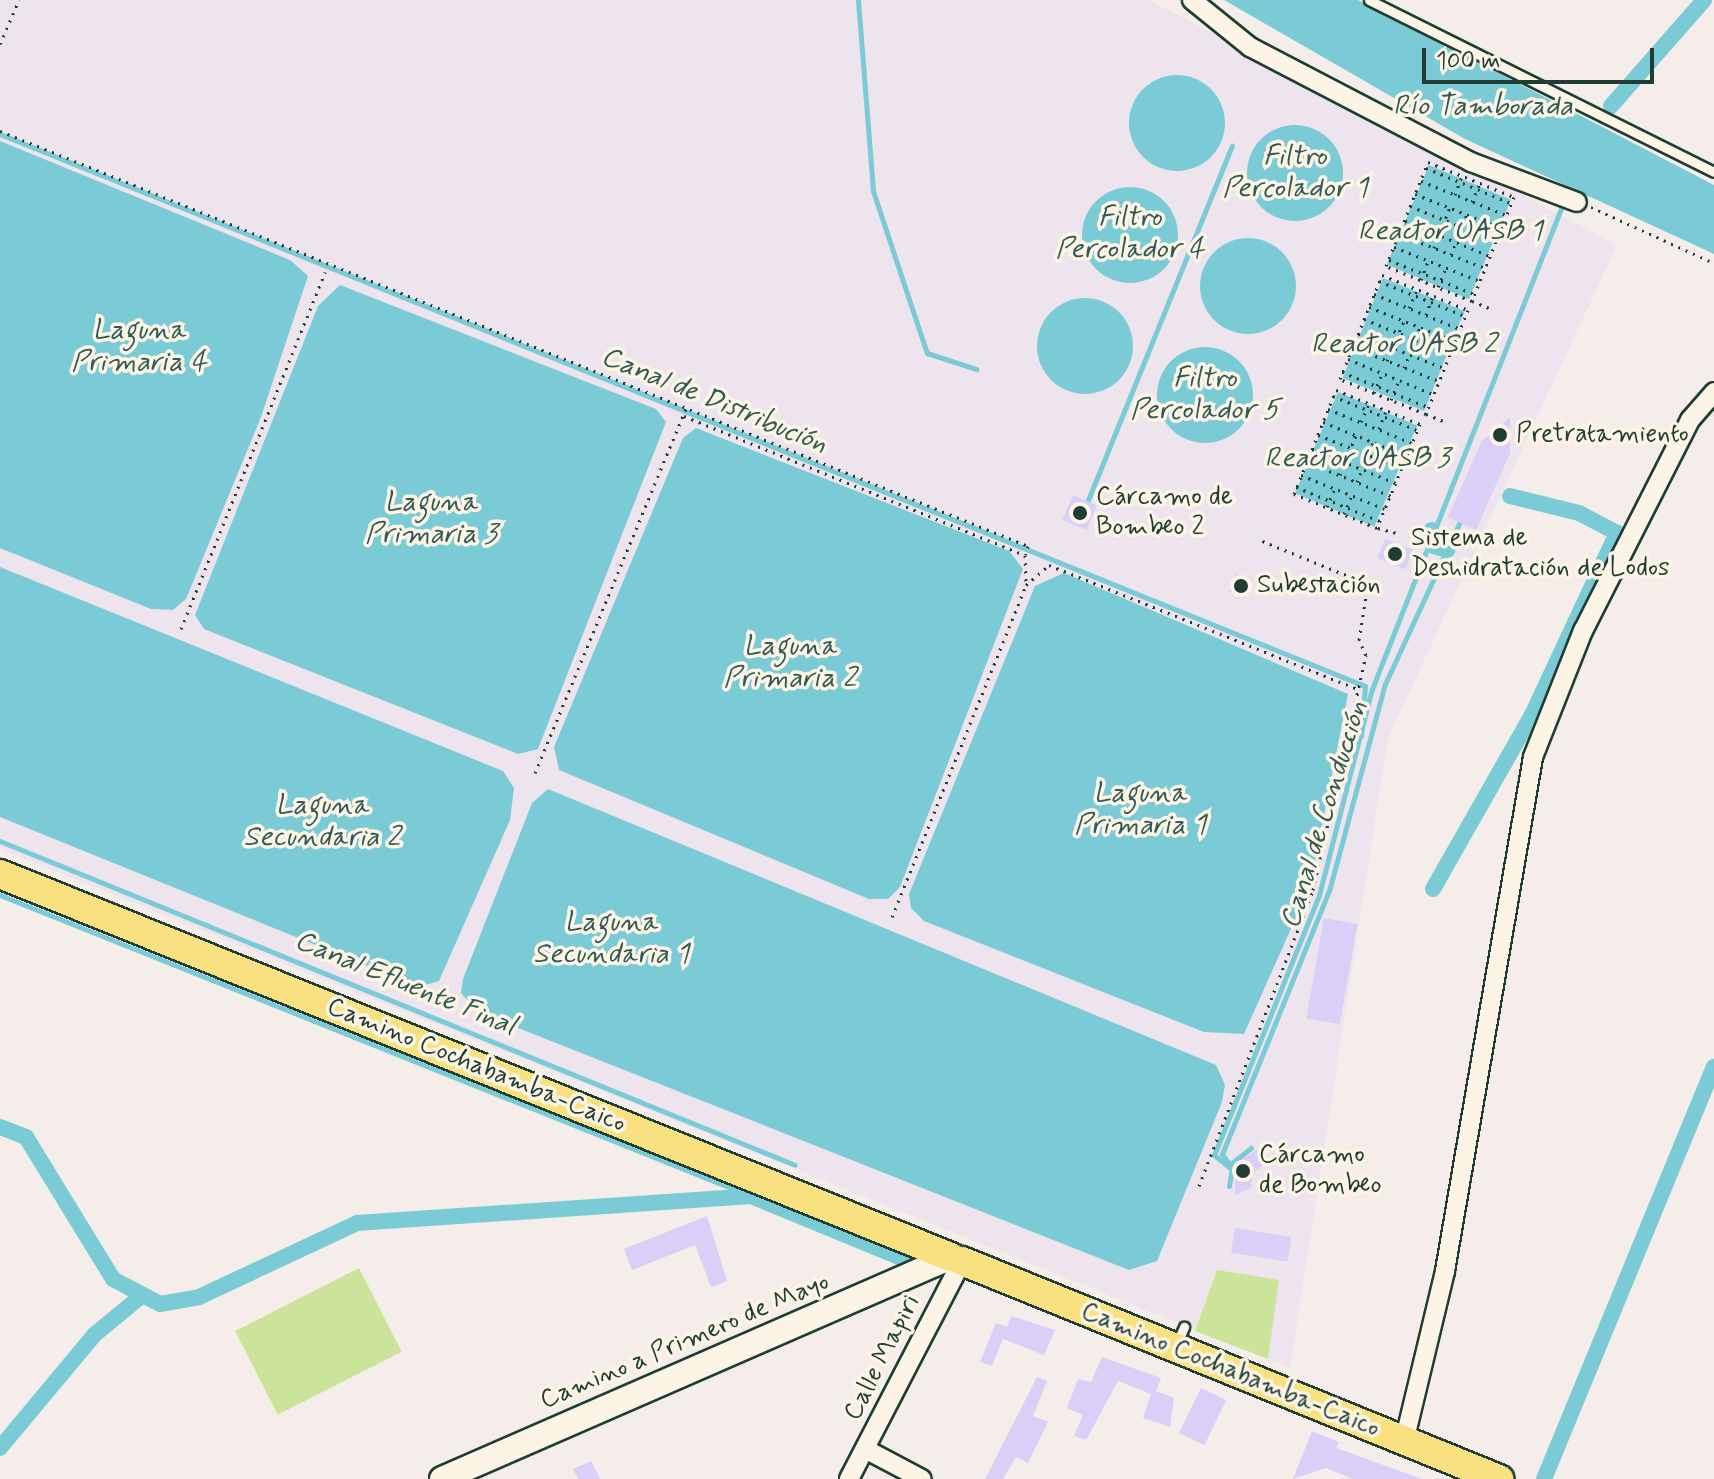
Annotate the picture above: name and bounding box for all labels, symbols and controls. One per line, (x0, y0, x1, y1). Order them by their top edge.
scale bar (1426, 32, 1658, 82)
text: 100 m (1436, 46, 1500, 77)
water label: Río Tamborada (1393, 90, 1573, 124)
water label: Filtro Percolador 1 (1222, 140, 1368, 206)
water label: Filtro Percolador 4 (1056, 201, 1204, 267)
water label: Reactor UASB 1 (1358, 215, 1542, 249)
water label: Laguna Primaria 4 (71, 314, 207, 380)
water label: Reactor UASB 2 (1311, 328, 1497, 362)
water label: Canal de Distribución (595, 340, 833, 462)
water label: Filtro Percolador 5 (1130, 362, 1280, 428)
place label: Pretratamiento (1516, 419, 1689, 451)
marker: Pretratamiento (1491, 426, 1509, 444)
water label: Reactor UASB 3 (1265, 442, 1449, 476)
place label: Cárcamo de Bombeo 2 (1096, 482, 1234, 544)
water label: Laguna Primaria 3 (365, 486, 497, 552)
marker: Cárcamo de Bombeo 2 (1071, 504, 1089, 522)
place label: Sistema de Deshidratación de Lodos (1411, 523, 1669, 584)
marker: Sistema de Deshidratación de Lodos (1386, 545, 1404, 563)
place label: Subestación (1257, 570, 1381, 602)
marker: Subestación (1232, 577, 1250, 595)
water label: Laguna Primaria 2 (724, 630, 856, 696)
water label: Canal de Conducción (1274, 697, 1376, 933)
water label: Laguna Primaria 1 (1074, 777, 1206, 843)
water label: Laguna Secundaria 2 (244, 789, 400, 855)
water label: Laguna Secundaria 1 (533, 906, 689, 972)
water label: Canal Efluente Final (290, 925, 520, 1043)
street label: Camino Cochabamba-Caico (322, 992, 630, 1140)
place label: Cárcamo de Bombeo (1259, 1140, 1379, 1202)
marker: Cárcamo de Bombeo (1234, 1162, 1252, 1180)
street label: Camino a Primero de Mayo (536, 1267, 834, 1417)
street label: Calle Mapiri (838, 1291, 928, 1425)
street label: Camino Cochabamba-Caico (1076, 1297, 1384, 1445)

